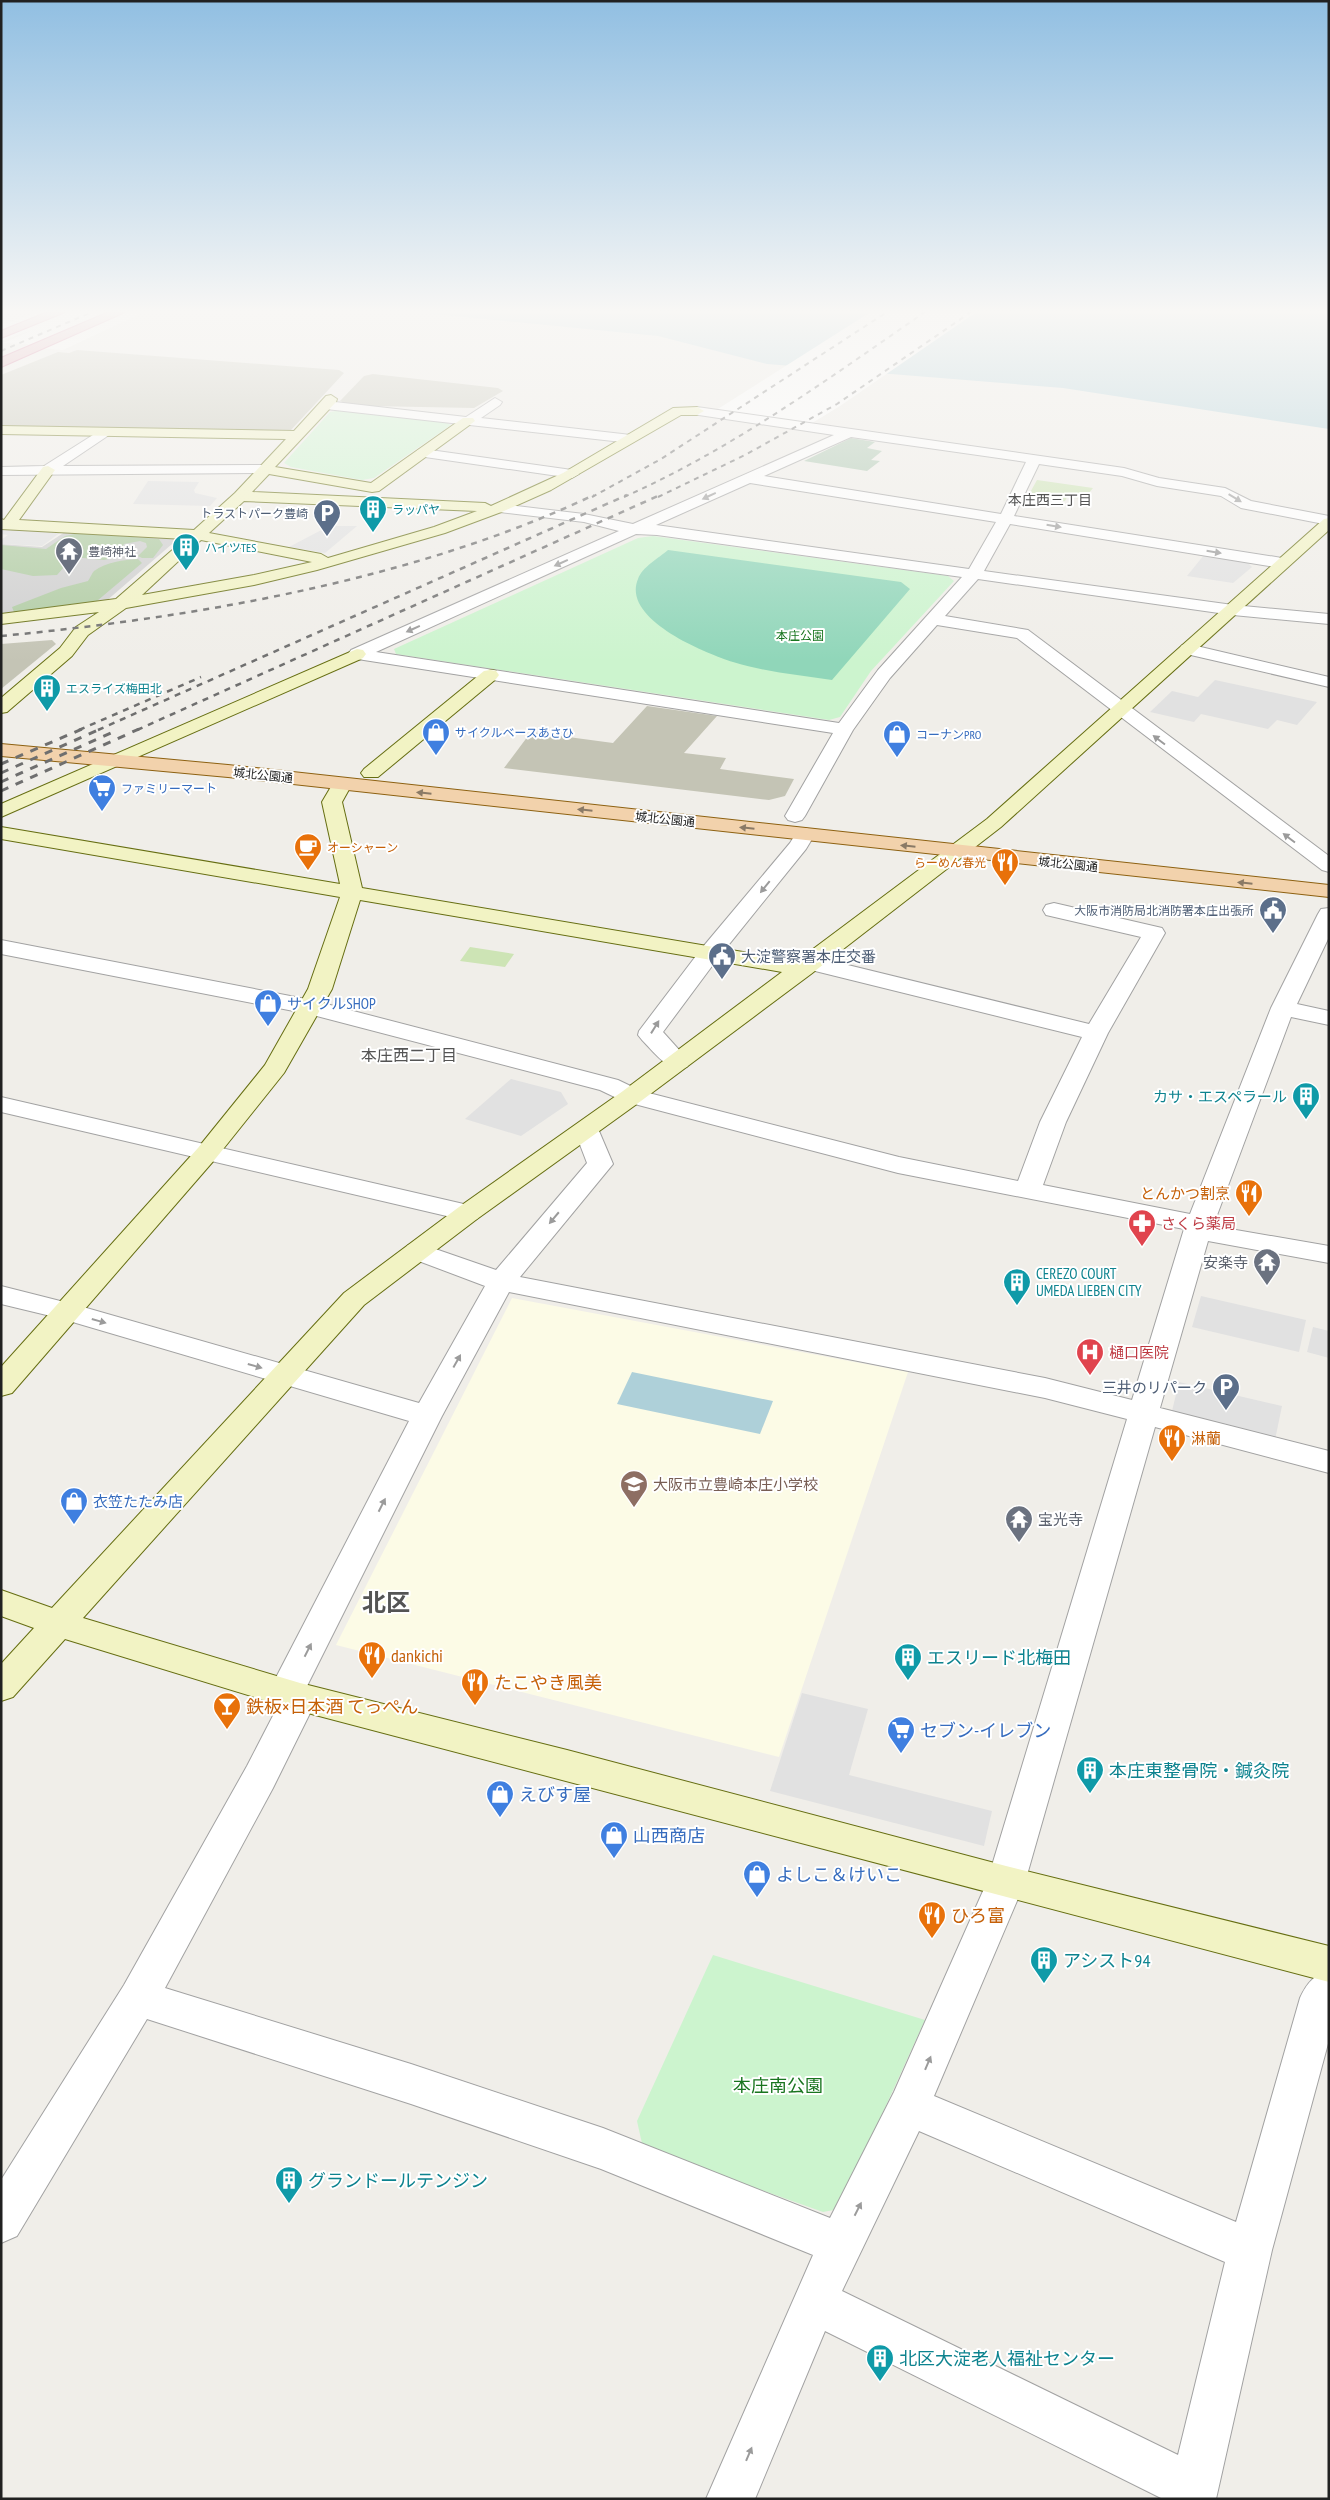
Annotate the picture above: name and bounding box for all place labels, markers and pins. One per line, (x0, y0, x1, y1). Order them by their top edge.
building icon: ラッパヤ (358, 494, 388, 533)
parking icon: トラストパーク豊崎 (312, 498, 342, 537)
place label: ラッパヤ (392, 502, 440, 517)
place label: トラストパーク豊崎 (200, 506, 308, 521)
building icon: ハイツTES (171, 532, 201, 571)
temple icon: 豊崎神社 (54, 536, 84, 575)
place label: ハイツTES (205, 540, 256, 555)
place label: 豊崎神社 (88, 544, 136, 559)
building icon: エスライズ梅田北 (32, 673, 62, 712)
place label: エスライズ梅田北 (66, 681, 162, 696)
shop icon: サイクルベースあさひ (421, 717, 451, 756)
shop icon: コーナンPRO (882, 719, 912, 758)
place label: サイクルベースあさひ (455, 725, 574, 740)
place label: コーナンPRO (916, 727, 982, 742)
supermarket icon: ファミリーマート (87, 773, 117, 812)
place label: ファミリーマート (121, 781, 217, 796)
cafe icon: オーシャーン (293, 832, 323, 871)
place label: オーシャーン (327, 840, 398, 855)
restaurant icon: らーめん春光 (990, 847, 1020, 886)
place label: らーめん春光 (914, 855, 986, 870)
public building icon: 大阪市消防局北消防署本庄出張所 (1258, 895, 1288, 934)
place label: 大阪市消防局北消防署本庄出張所 (1074, 903, 1254, 918)
public building icon: 大淀警察署本庄交番 (707, 941, 737, 980)
place label: 大淀警察署本庄交番 (741, 947, 876, 966)
shop icon: サイクルSHOP (253, 988, 283, 1027)
place label: サイクルSHOP (287, 994, 376, 1013)
building icon: カサ・エスペラール (1291, 1081, 1321, 1120)
place label: カサ・エスペラール (1153, 1087, 1287, 1106)
restaurant icon: とんかつ割烹 (1234, 1178, 1264, 1217)
place label: とんかつ割烹 (1140, 1184, 1230, 1203)
pharmacy icon: さくら薬局 (1127, 1208, 1157, 1247)
place label: さくら薬局 (1161, 1214, 1236, 1233)
temple icon: 安楽寺 (1252, 1247, 1282, 1286)
place label: 安楽寺 (1203, 1253, 1248, 1272)
place label: CEREZO COURT UMEDA LIEBEN CITY (1036, 1264, 1142, 1300)
building icon: CEREZO COURT UMEDA LIEBEN CITY (1002, 1267, 1032, 1306)
hospital icon: 樋口医院 (1075, 1337, 1105, 1376)
place label: 樋口医院 (1109, 1343, 1169, 1362)
parking icon: 三井のリパーク (1211, 1372, 1241, 1411)
place label: 三井のリパーク (1102, 1378, 1207, 1397)
restaurant icon: 淋蘭 (1157, 1423, 1187, 1462)
place label: 淋蘭 (1191, 1429, 1221, 1448)
school or university icon: 大阪市立豊崎本庄小学校 (619, 1469, 649, 1508)
place label: 大阪市立豊崎本庄小学校 (653, 1475, 818, 1494)
shop icon: 衣笠たたみ店 (59, 1486, 89, 1525)
place label: 衣笠たたみ店 (93, 1492, 183, 1511)
temple icon: 宝光寺 (1004, 1504, 1034, 1543)
place label: 宝光寺 (1038, 1510, 1083, 1529)
restaurant icon: dankichi (357, 1640, 387, 1679)
building icon: エスリード北梅田 (893, 1642, 923, 1681)
place label: dankichi (391, 1644, 443, 1667)
place label: エスリード北梅田 (927, 1646, 1071, 1669)
restaurant icon: たこやき風美 (460, 1667, 490, 1706)
place label: たこやき風美 (494, 1671, 602, 1694)
bar icon: 鉄板×日本酒 てっぺん (212, 1691, 242, 1730)
place label: 鉄板×日本酒 てっぺん (246, 1695, 418, 1718)
supermarket icon: セブン-イレブン (886, 1715, 916, 1754)
place label: セブン-イレブン (920, 1719, 1051, 1742)
building icon: 本庄東整骨院・鍼灸院 (1075, 1755, 1105, 1794)
place label: 本庄東整骨院・鍼灸院 (1109, 1759, 1289, 1782)
shop icon: えびす屋 (485, 1779, 515, 1818)
place label: えびす屋 (519, 1783, 591, 1806)
shop icon: 山西商店 (599, 1820, 629, 1859)
place label: 山西商店 (633, 1824, 705, 1847)
shop icon: よしこ＆けいこ (742, 1859, 772, 1898)
place label: よしこ＆けいこ (776, 1863, 902, 1886)
restaurant icon: ひろ富 (917, 1900, 947, 1939)
place label: ひろ富 (951, 1904, 1005, 1927)
building icon: アシスト94 (1029, 1945, 1059, 1984)
place label: アシスト94 (1063, 1949, 1150, 1972)
building icon: グランドールテンジン (274, 2165, 304, 2204)
place label: グランドールテンジン (308, 2169, 488, 2192)
building icon: 北区大淀老人福祉センター (865, 2343, 895, 2382)
place label: 北区大淀老人福祉センター (899, 2347, 1115, 2370)

